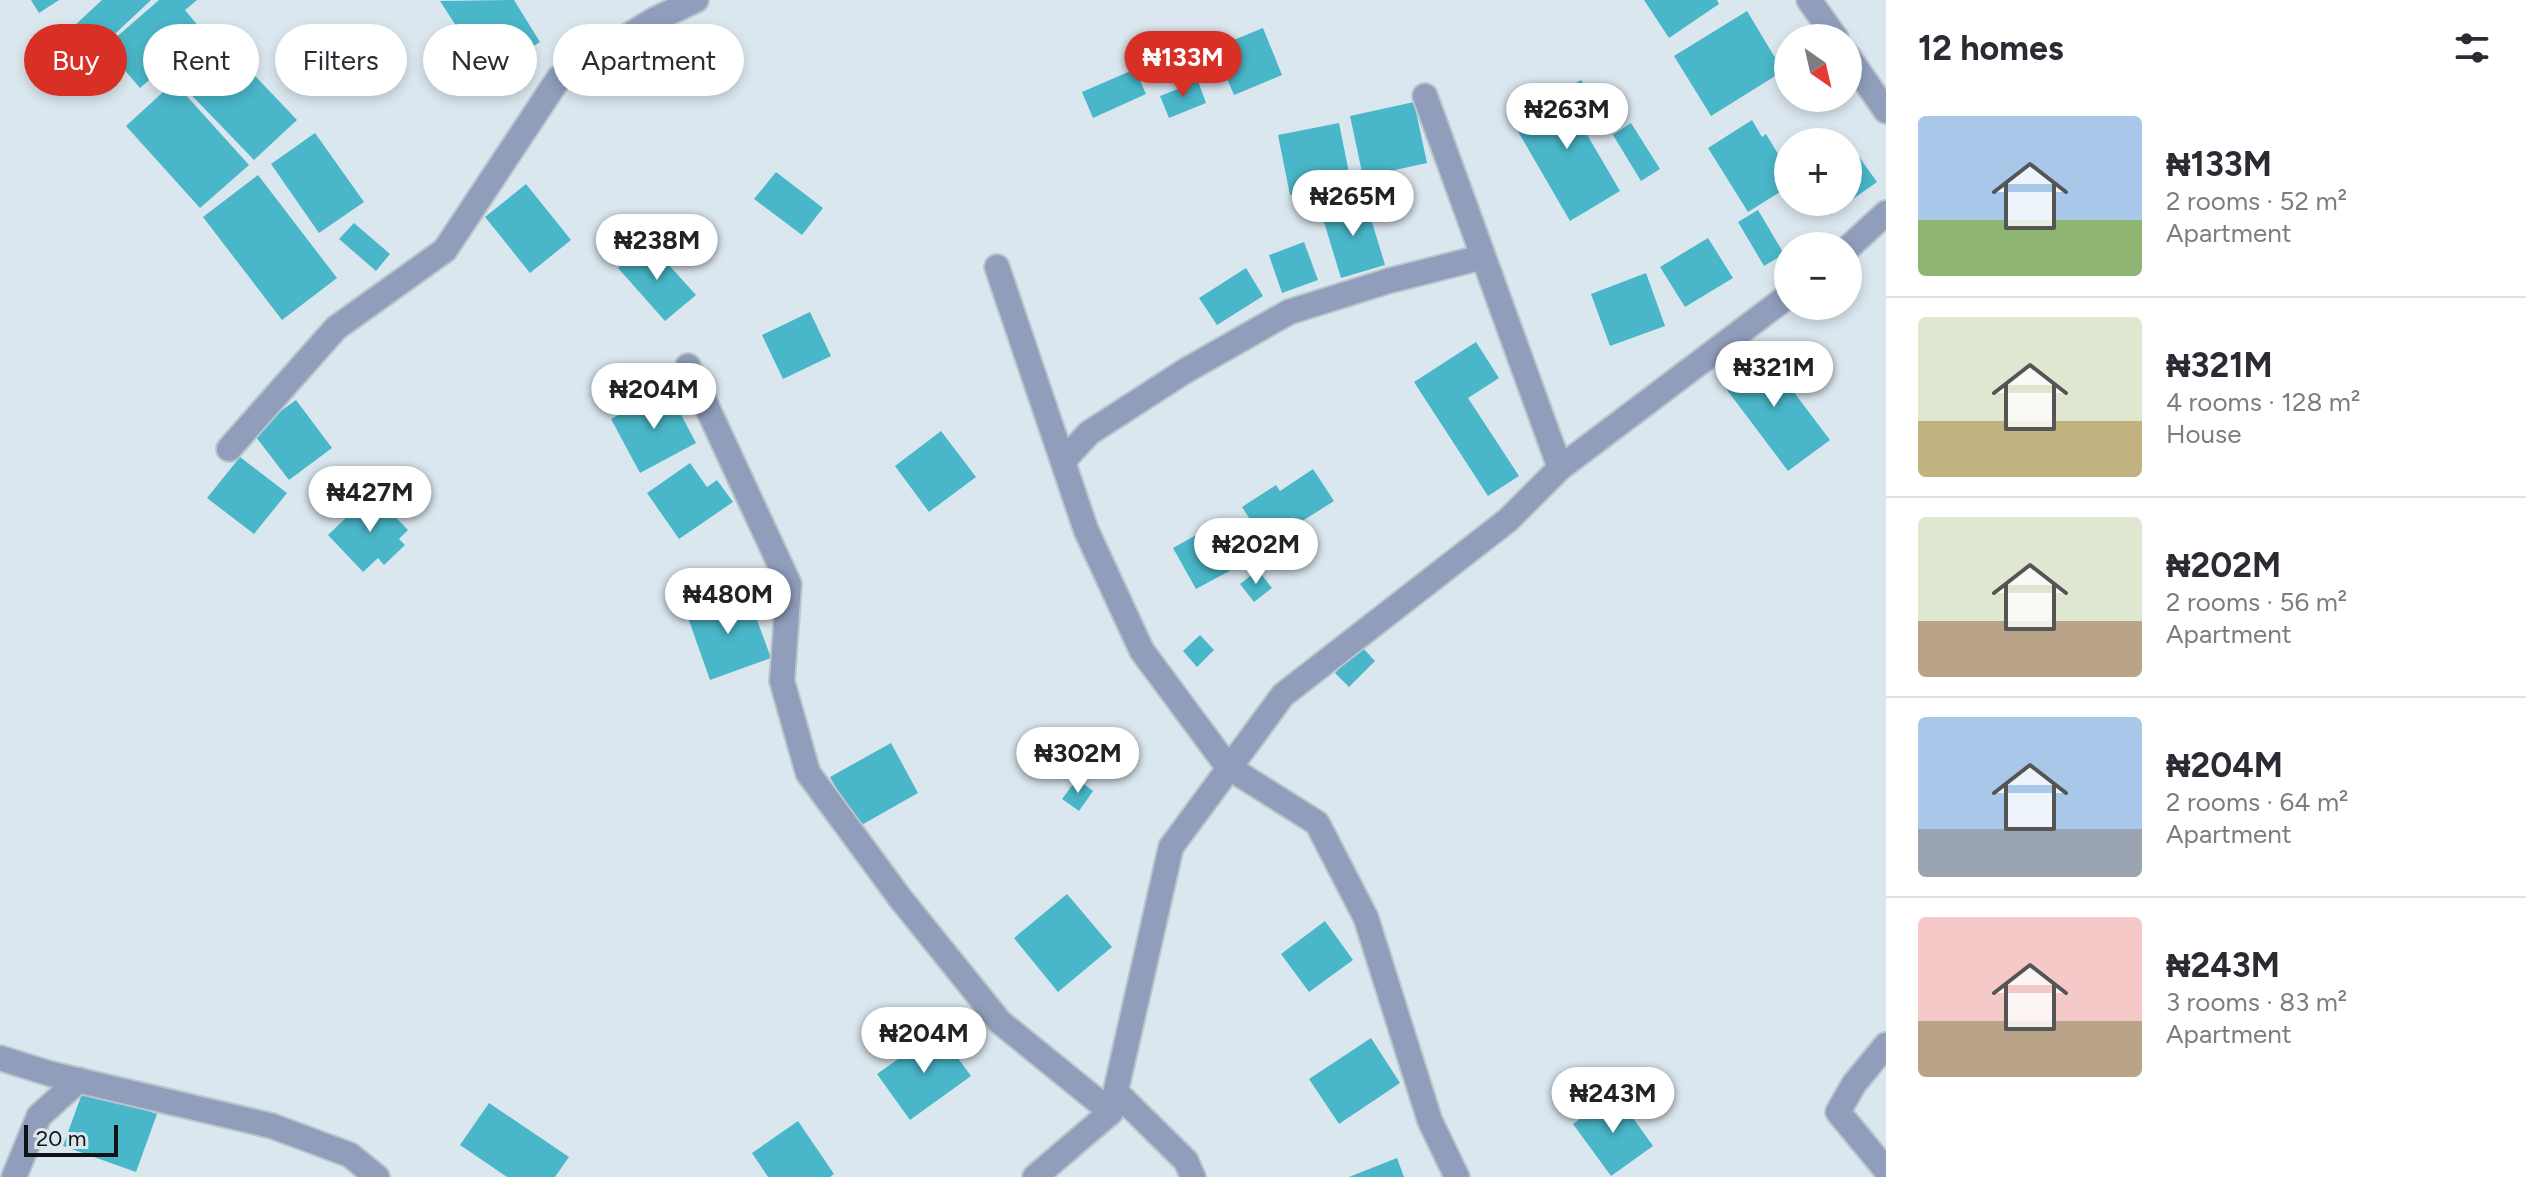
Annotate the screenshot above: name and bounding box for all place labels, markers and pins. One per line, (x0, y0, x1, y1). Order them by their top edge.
pin: ₦133M (1127, 31, 1239, 99)
pin: ₦263M (1511, 83, 1623, 151)
pin: ₦265M (1297, 170, 1409, 238)
pin: ₦238M (601, 214, 713, 282)
pin: ₦321M (1718, 341, 1830, 409)
pin: ₦204M (598, 363, 710, 431)
pin: ₦427M (314, 466, 426, 534)
pin: ₦202M (1200, 518, 1312, 586)
pin: ₦480M (672, 568, 784, 636)
pin: ₦302M (1022, 727, 1134, 795)
pin: ₦204M (868, 1007, 980, 1075)
pin: ₦243M (1557, 1067, 1669, 1135)

